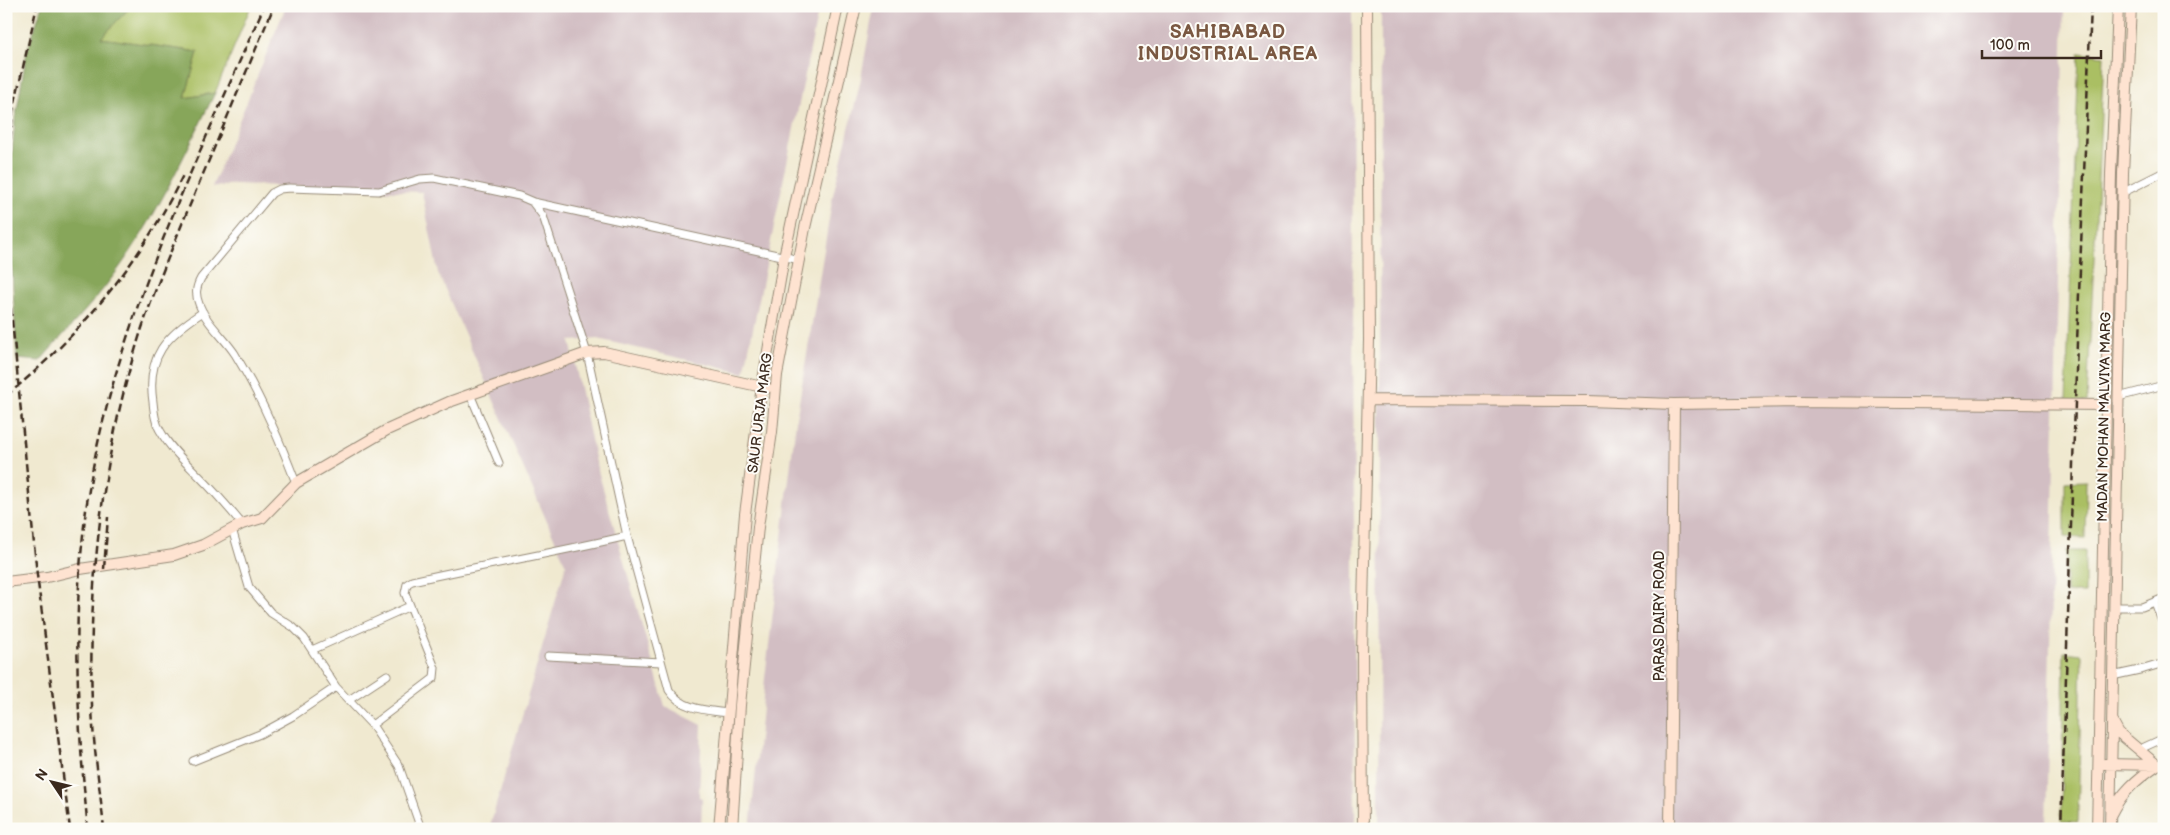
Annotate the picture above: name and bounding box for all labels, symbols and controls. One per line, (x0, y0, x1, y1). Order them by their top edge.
district label: SAHIBABAD INDUSTRIAL AREA (1138, 21, 1318, 66)
scale bar (1982, 28, 2101, 60)
text: 100 m (1990, 36, 2030, 55)
street label: MADAN MOHAN MALVIYA MARG (2094, 311, 2114, 522)
street label: SAUR URJA MARG (744, 351, 776, 474)
street label: PARAS DAIRY ROAD (1651, 551, 1668, 681)
north arrow (28, 758, 78, 808)
text: N (32, 766, 52, 784)

